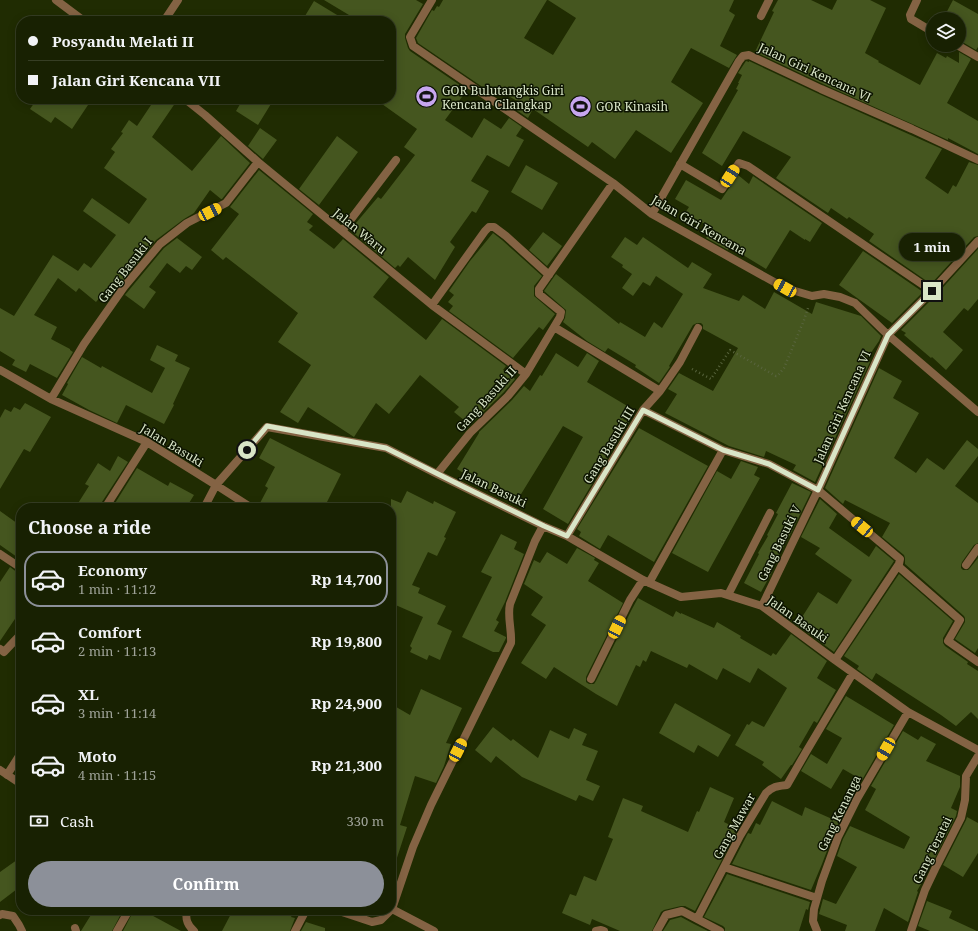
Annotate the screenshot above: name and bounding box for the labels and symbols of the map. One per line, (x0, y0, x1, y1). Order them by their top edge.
street label: Jalan Giri Kencana VI (755, 38, 874, 106)
place label: GOR Bulutangkis Giri Kencana Cilangkap (442, 82, 564, 113)
sports icon: GOR Bulutangkis Giri Kencana Cilangkap (413, 84, 439, 110)
sports icon: GOR Kinasih (568, 93, 594, 119)
place label: GOR Kinasih (596, 98, 668, 115)
car (718, 163, 742, 189)
street label: Jalan Giri Kencana (648, 190, 750, 259)
car (197, 201, 223, 223)
street label: Jalan Waru (329, 204, 391, 258)
callout: 1 min (899, 233, 965, 261)
street label: Gang Basuki I (94, 234, 156, 306)
car (772, 277, 798, 299)
route end (923, 282, 941, 300)
street label: Jalan Giri Kencana VI (809, 348, 875, 467)
street label: Gang Basuki II (452, 362, 520, 436)
street label: Gang Basuki III (579, 403, 639, 487)
street label: Jalan Basuki (136, 419, 207, 471)
route start (238, 441, 256, 459)
street label: Jalan Basuki (458, 464, 530, 511)
street label: Gang Basuki V (753, 501, 805, 584)
car (849, 515, 875, 539)
street label: Jalan Basuki (763, 591, 832, 646)
car (606, 614, 628, 640)
car (875, 736, 897, 762)
car (447, 737, 469, 763)
street label: Gang Kenanga (813, 772, 865, 854)
street label: Gang Mawar (709, 789, 759, 862)
street label: Gang Teratai (908, 813, 956, 886)

